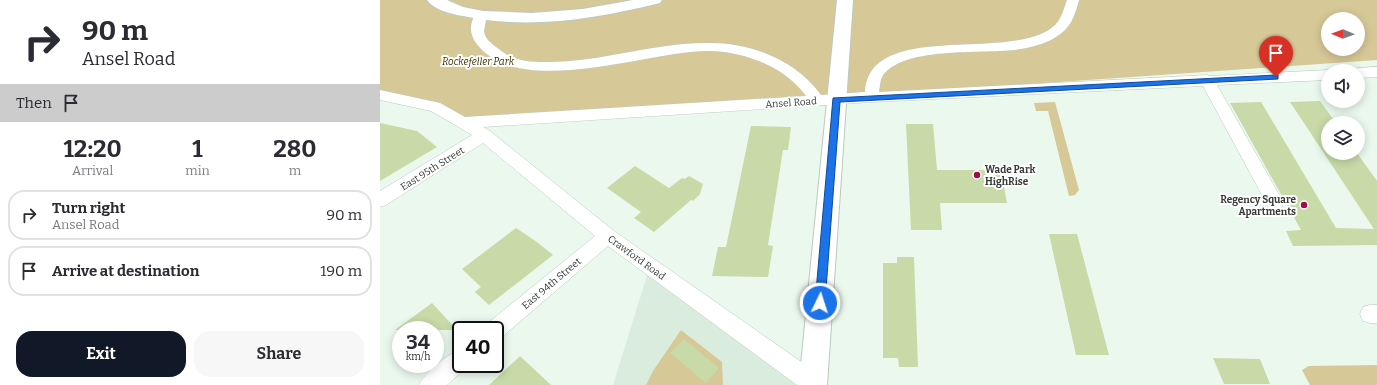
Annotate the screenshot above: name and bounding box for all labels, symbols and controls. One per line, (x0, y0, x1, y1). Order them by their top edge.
north arrow (1321, 12, 1365, 56)
map controls (1321, 12, 1365, 160)
text: 90 m (82, 14, 148, 47)
icon: right (16, 16, 68, 68)
pin (1259, 36, 1293, 77)
icon: arrive (1265, 42, 1287, 64)
text: Ansel Road (82, 48, 175, 70)
park label: Rockefeller Park (442, 56, 515, 68)
button: sound (1321, 64, 1365, 108)
icon: arrive (60, 92, 82, 114)
text: Then (16, 94, 52, 112)
street label: Ansel Road (765, 95, 817, 111)
button: layers (1321, 116, 1365, 160)
text: 12:20 (64, 135, 122, 163)
text: 1 (192, 135, 203, 163)
text: 280 (273, 135, 316, 163)
street label: East 95th Street (398, 144, 467, 193)
text: Arrival (72, 163, 113, 178)
text: min (185, 163, 210, 178)
text: m (289, 163, 301, 178)
place label: Wade Park HighRise (985, 164, 1036, 188)
marker: Wade Park HighRise (972, 170, 982, 180)
place label: Regency Square Apartments (1220, 194, 1297, 218)
text: Turn right (52, 199, 125, 217)
marker: Regency Square Apartments (1299, 200, 1309, 210)
icon: right (18, 204, 40, 226)
text: 90 m (326, 206, 362, 224)
text: Ansel Road (52, 217, 119, 232)
street label: Crawford Road (605, 233, 668, 283)
street label: East 94th Street (520, 255, 584, 312)
icon: arrive (18, 260, 40, 282)
text: Arrive at destination (52, 262, 199, 280)
text: 190 m (320, 262, 362, 280)
position arrow (799, 282, 841, 324)
speed limit sign: 40 (452, 321, 504, 373)
text: 34 (406, 330, 430, 354)
button: Exit (16, 331, 186, 377)
button: Share (194, 331, 364, 377)
text: km/h (406, 351, 430, 363)

